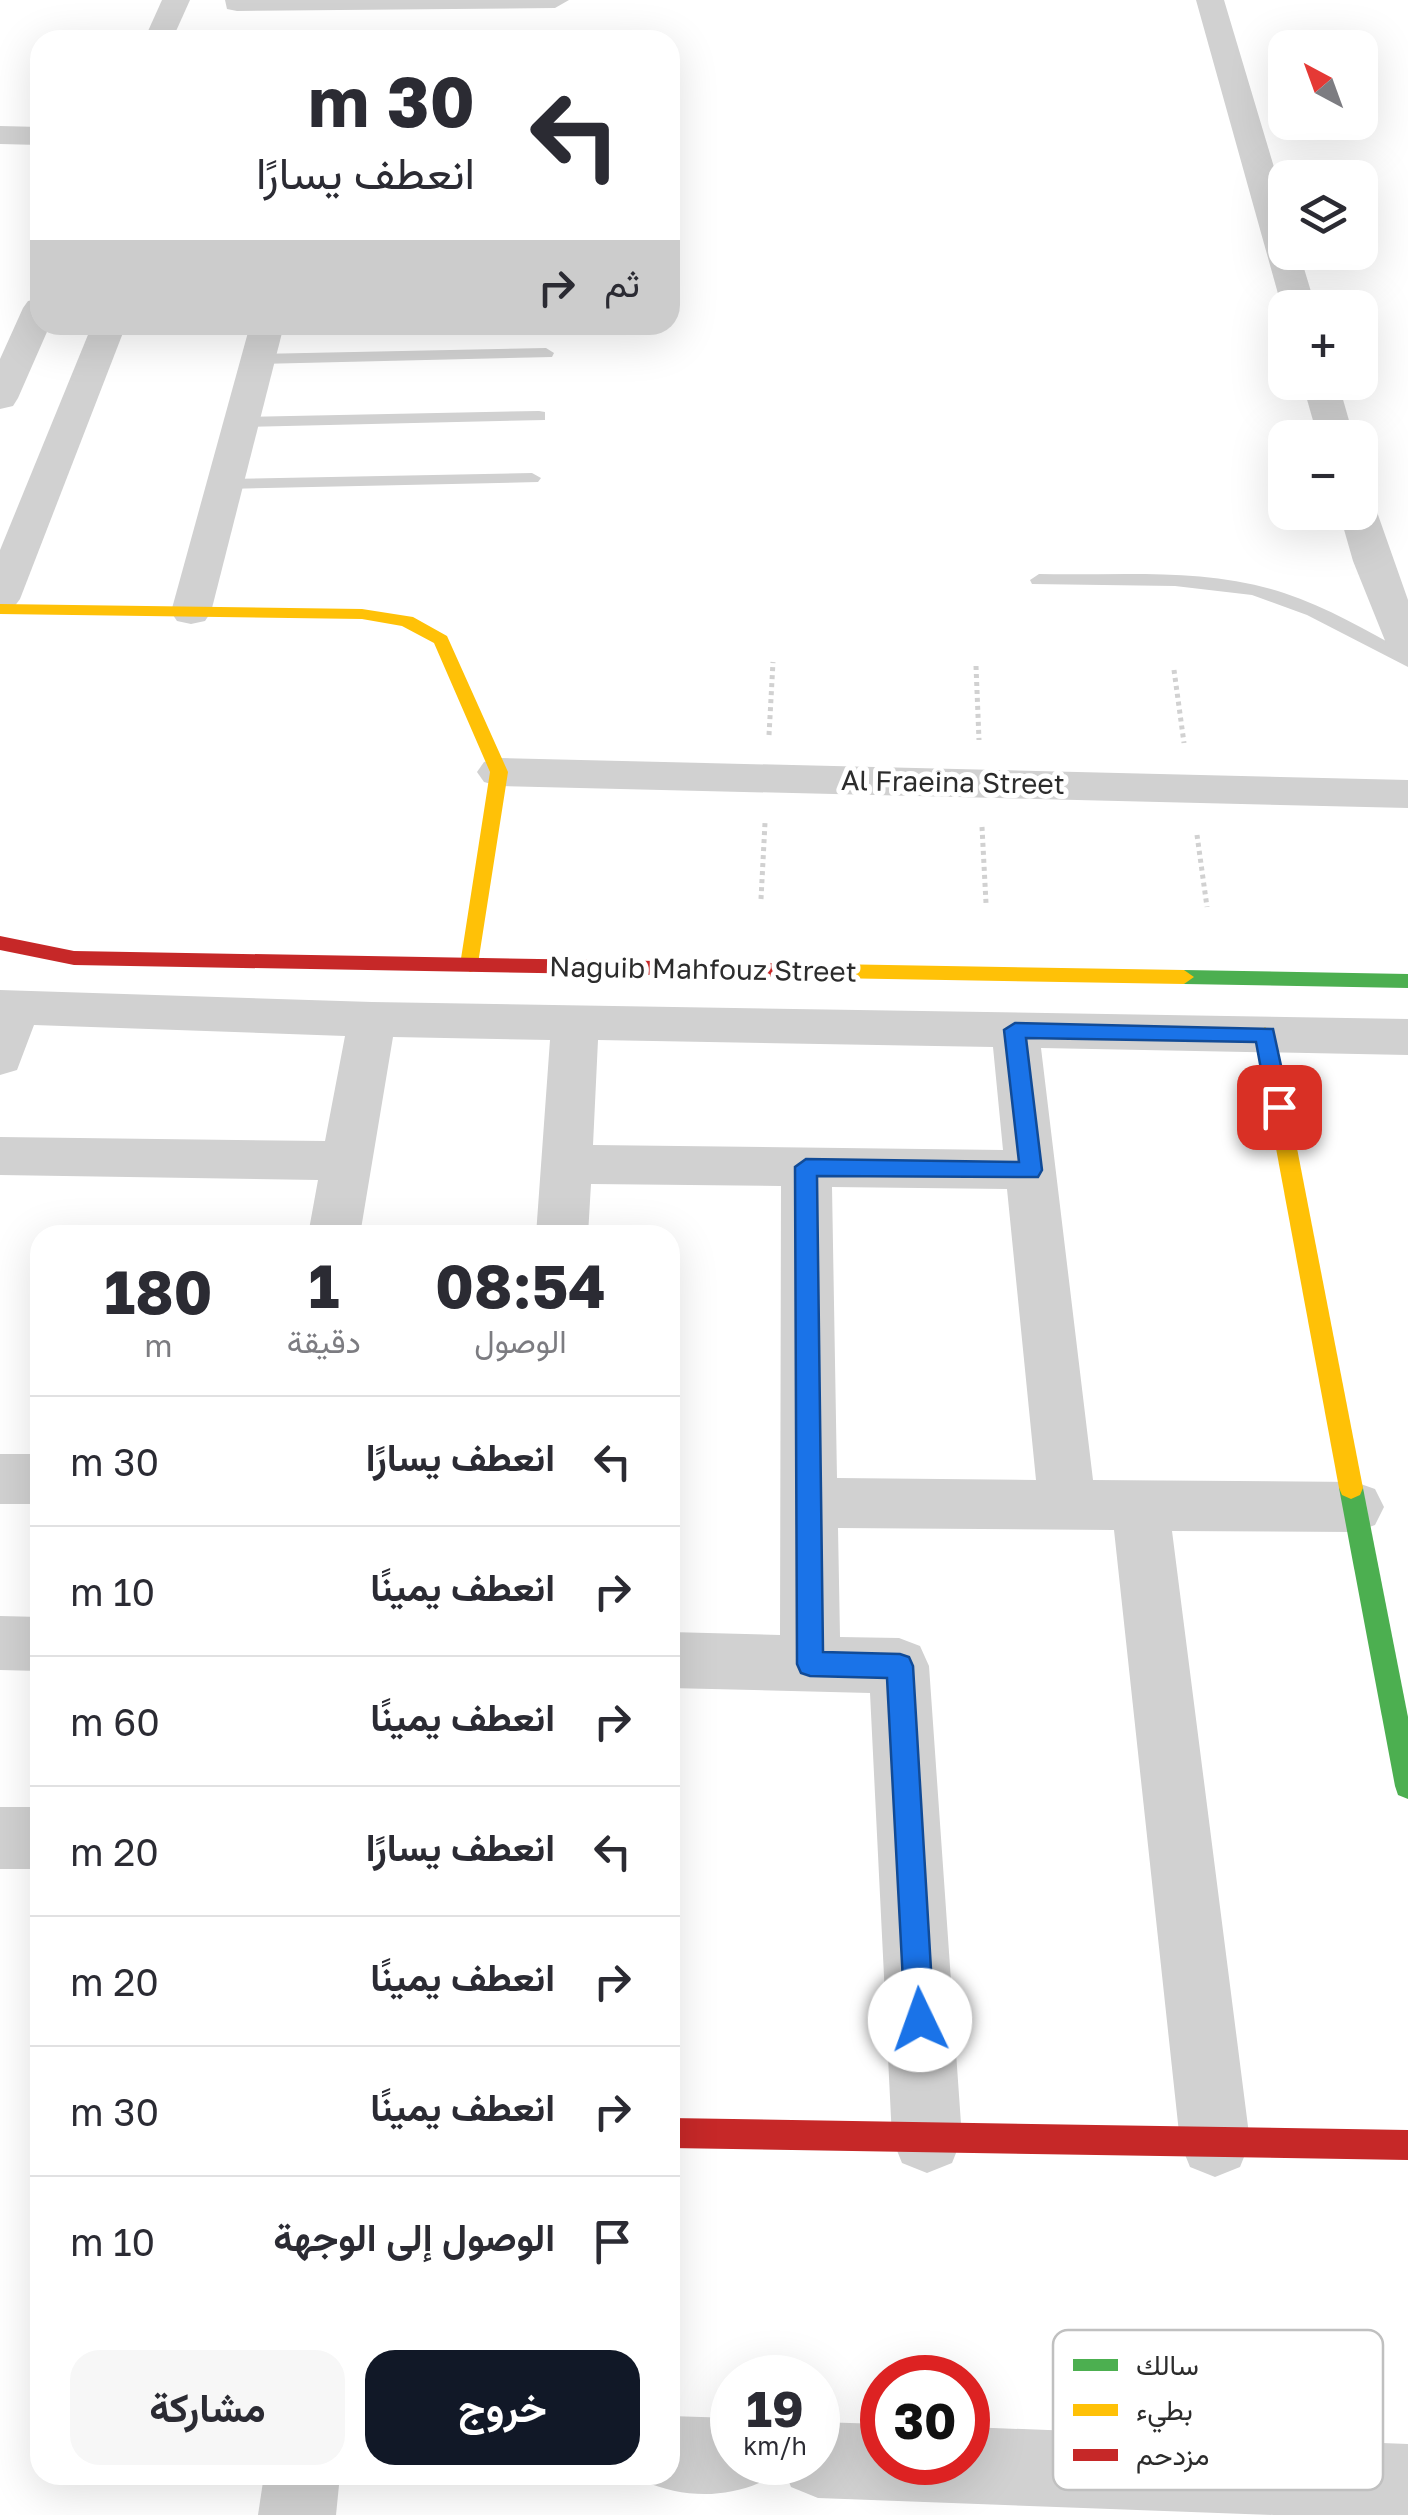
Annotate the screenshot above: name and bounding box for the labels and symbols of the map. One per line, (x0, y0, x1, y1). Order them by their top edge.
north arrow (1268, 30, 1378, 140)
street label: Al Fraeina Street (841, 763, 1065, 800)
street label: Naguib Mahfouz Street (549, 949, 857, 988)
pin (1237, 1065, 1322, 1150)
position arrow (868, 1968, 972, 2072)
legend (1053, 2330, 1383, 2490)
text: سالك (1136, 2348, 1199, 2381)
speed limit sign: 30 (860, 2355, 990, 2485)
text: بطيء (1136, 2393, 1193, 2433)
text: مزدحم (1136, 2438, 1209, 2474)

